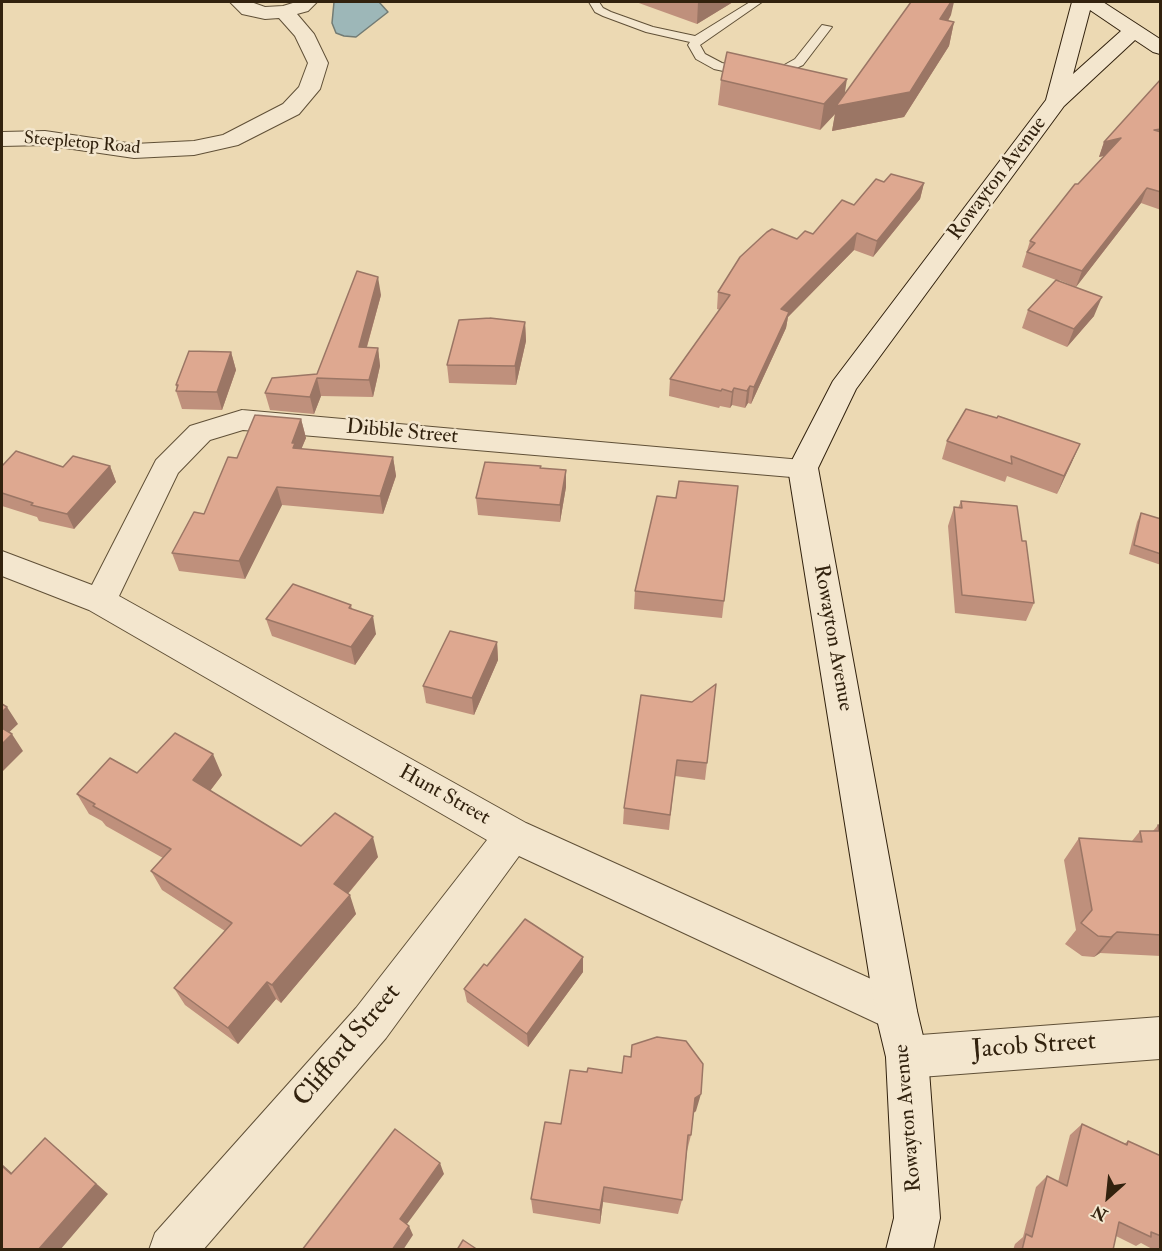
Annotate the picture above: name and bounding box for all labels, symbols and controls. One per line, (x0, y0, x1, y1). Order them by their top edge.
street label: Rowayton Avenue (943, 112, 1053, 246)
street label: Steepletop Road (23, 128, 141, 160)
street label: Dibble Street (345, 416, 459, 450)
street label: Rowayton Avenue (807, 563, 857, 713)
street label: Hunt Street (394, 761, 494, 831)
street label: Clifford Street (288, 978, 408, 1114)
street label: Jacob Street (971, 1027, 1097, 1067)
street label: Rowayton Avenue (890, 1043, 928, 1193)
north arrow (1078, 1167, 1138, 1227)
text: N (1089, 1201, 1111, 1225)

